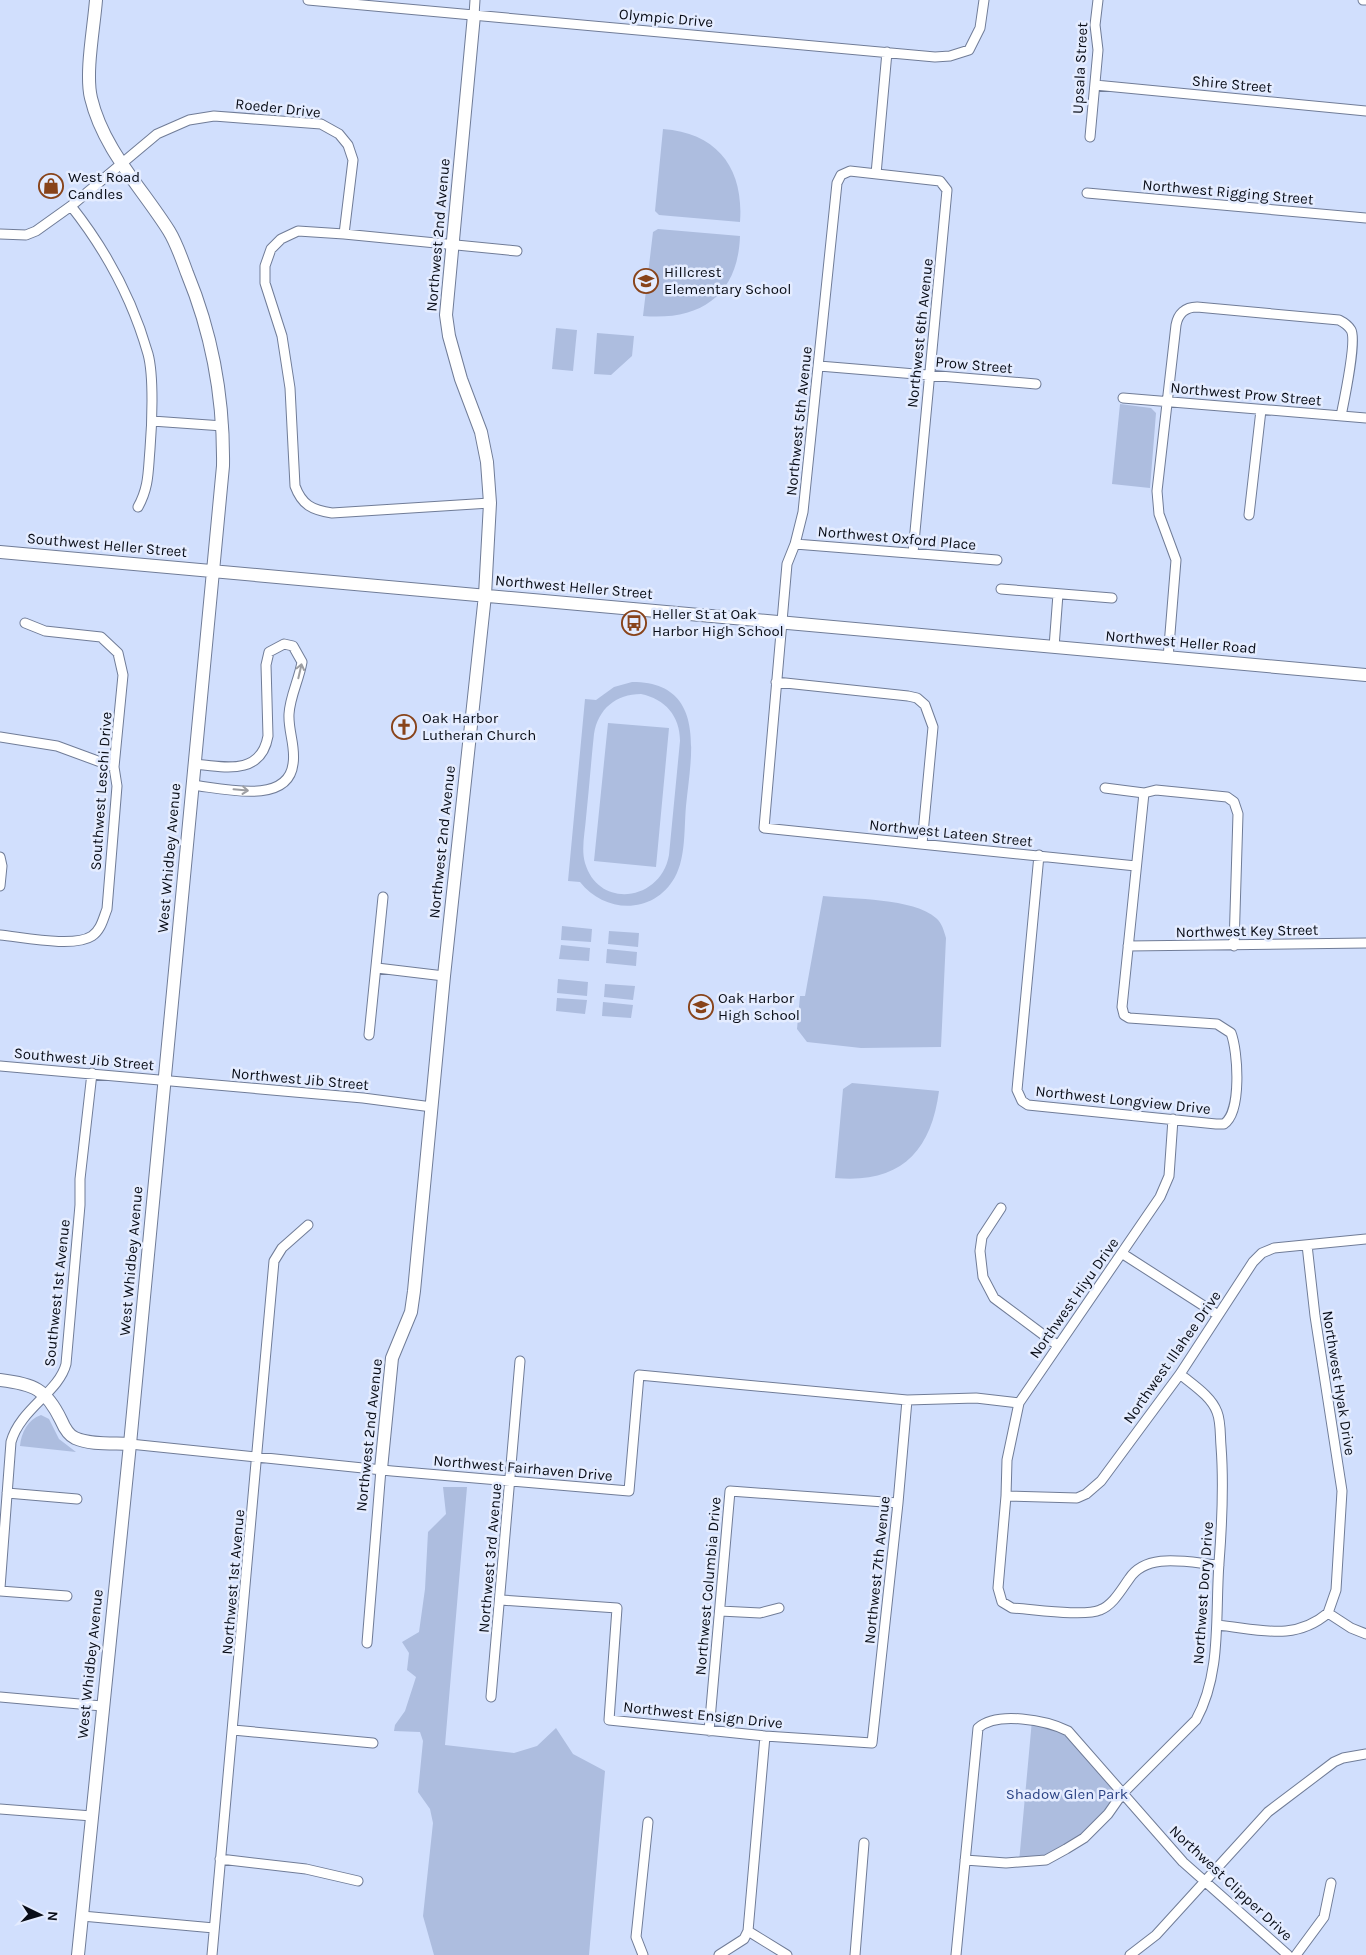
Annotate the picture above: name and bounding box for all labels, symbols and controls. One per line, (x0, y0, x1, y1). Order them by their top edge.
street label: Olympic Drive (618, 5, 714, 31)
street label: Upsala Street (1069, 21, 1091, 114)
street label: Shire Street (1191, 72, 1273, 97)
street label: Roeder Drive (234, 95, 322, 121)
street label: Northwest 2nd Avenue (422, 158, 454, 312)
place label: West Road Candles (68, 168, 140, 203)
shop icon: West Road Candles (38, 173, 64, 199)
street label: Northwest Rigging Street (1142, 176, 1315, 208)
street label: Northwest 6th Avenue (903, 257, 937, 409)
place label: Hillcrest Elementary School (664, 263, 791, 298)
school or university icon: Hillcrest Elementary School (633, 268, 659, 294)
street label: Northwest 5th Avenue (782, 345, 816, 497)
street label: Prow Street (935, 353, 1014, 377)
street label: Northwest Prow Street (1170, 378, 1323, 410)
street label: Northwest Oxford Place (817, 522, 977, 554)
street label: Southwest Heller Street (26, 529, 188, 561)
street label: Northwest Heller Street (494, 571, 654, 603)
place label: Heller St at Oak Harbor High School (652, 605, 784, 640)
bus stop icon: Heller St at Oak Harbor High School (621, 610, 647, 636)
street label: Northwest Heller Road (1105, 626, 1257, 658)
one-way arrow (296, 663, 305, 679)
place label: Oak Harbor Lutheran Church (422, 709, 536, 744)
street label: Southwest Leschi Drive (86, 711, 116, 871)
church icon: Oak Harbor Lutheran Church (391, 714, 417, 740)
street label: Northwest 2nd Avenue (425, 765, 459, 919)
street label: West Whidbey Avenue (153, 782, 185, 934)
one-way arrow (232, 785, 248, 794)
street label: Northwest Lateen Street (868, 815, 1034, 851)
street label: Northwest Key Street (1175, 921, 1319, 941)
place label: Oak Harbor High School (718, 989, 800, 1024)
school or university icon: Oak Harbor High School (688, 994, 714, 1020)
street label: Southwest Jib Street (13, 1044, 155, 1074)
street label: Northwest Jib Street (230, 1064, 370, 1094)
street label: Northwest Longview Drive (1034, 1082, 1212, 1118)
street label: West Whidbey Avenue (115, 1185, 147, 1337)
street label: Southwest 1st Avenue (40, 1218, 74, 1368)
street label: Northwest Hiyu Drive (1026, 1234, 1122, 1362)
street label: Northwest Illahee Drive (1119, 1287, 1225, 1427)
street label: Northwest Hyak Drive (1319, 1309, 1359, 1457)
street label: Northwest 2nd Avenue (352, 1358, 386, 1512)
street label: Northwest Fairhaven Drive (433, 1451, 613, 1485)
street label: Northwest 3rd Avenue (474, 1482, 506, 1634)
street label: Northwest 7th Avenue (860, 1495, 894, 1645)
street label: Northwest Columbia Drive (691, 1496, 725, 1676)
street label: Northwest 1st Avenue (218, 1509, 248, 1655)
street label: Northwest Dory Drive (1189, 1521, 1217, 1665)
street label: West Whidbey Avenue (73, 1588, 107, 1740)
street label: Northwest Ensign Drive (622, 1698, 784, 1732)
park label: Shadow Glen Park (1006, 1785, 1128, 1803)
street label: Northwest Clipper Drive (1166, 1821, 1296, 1945)
north arrow (15, 1890, 65, 1940)
text: N (44, 1910, 61, 1922)

